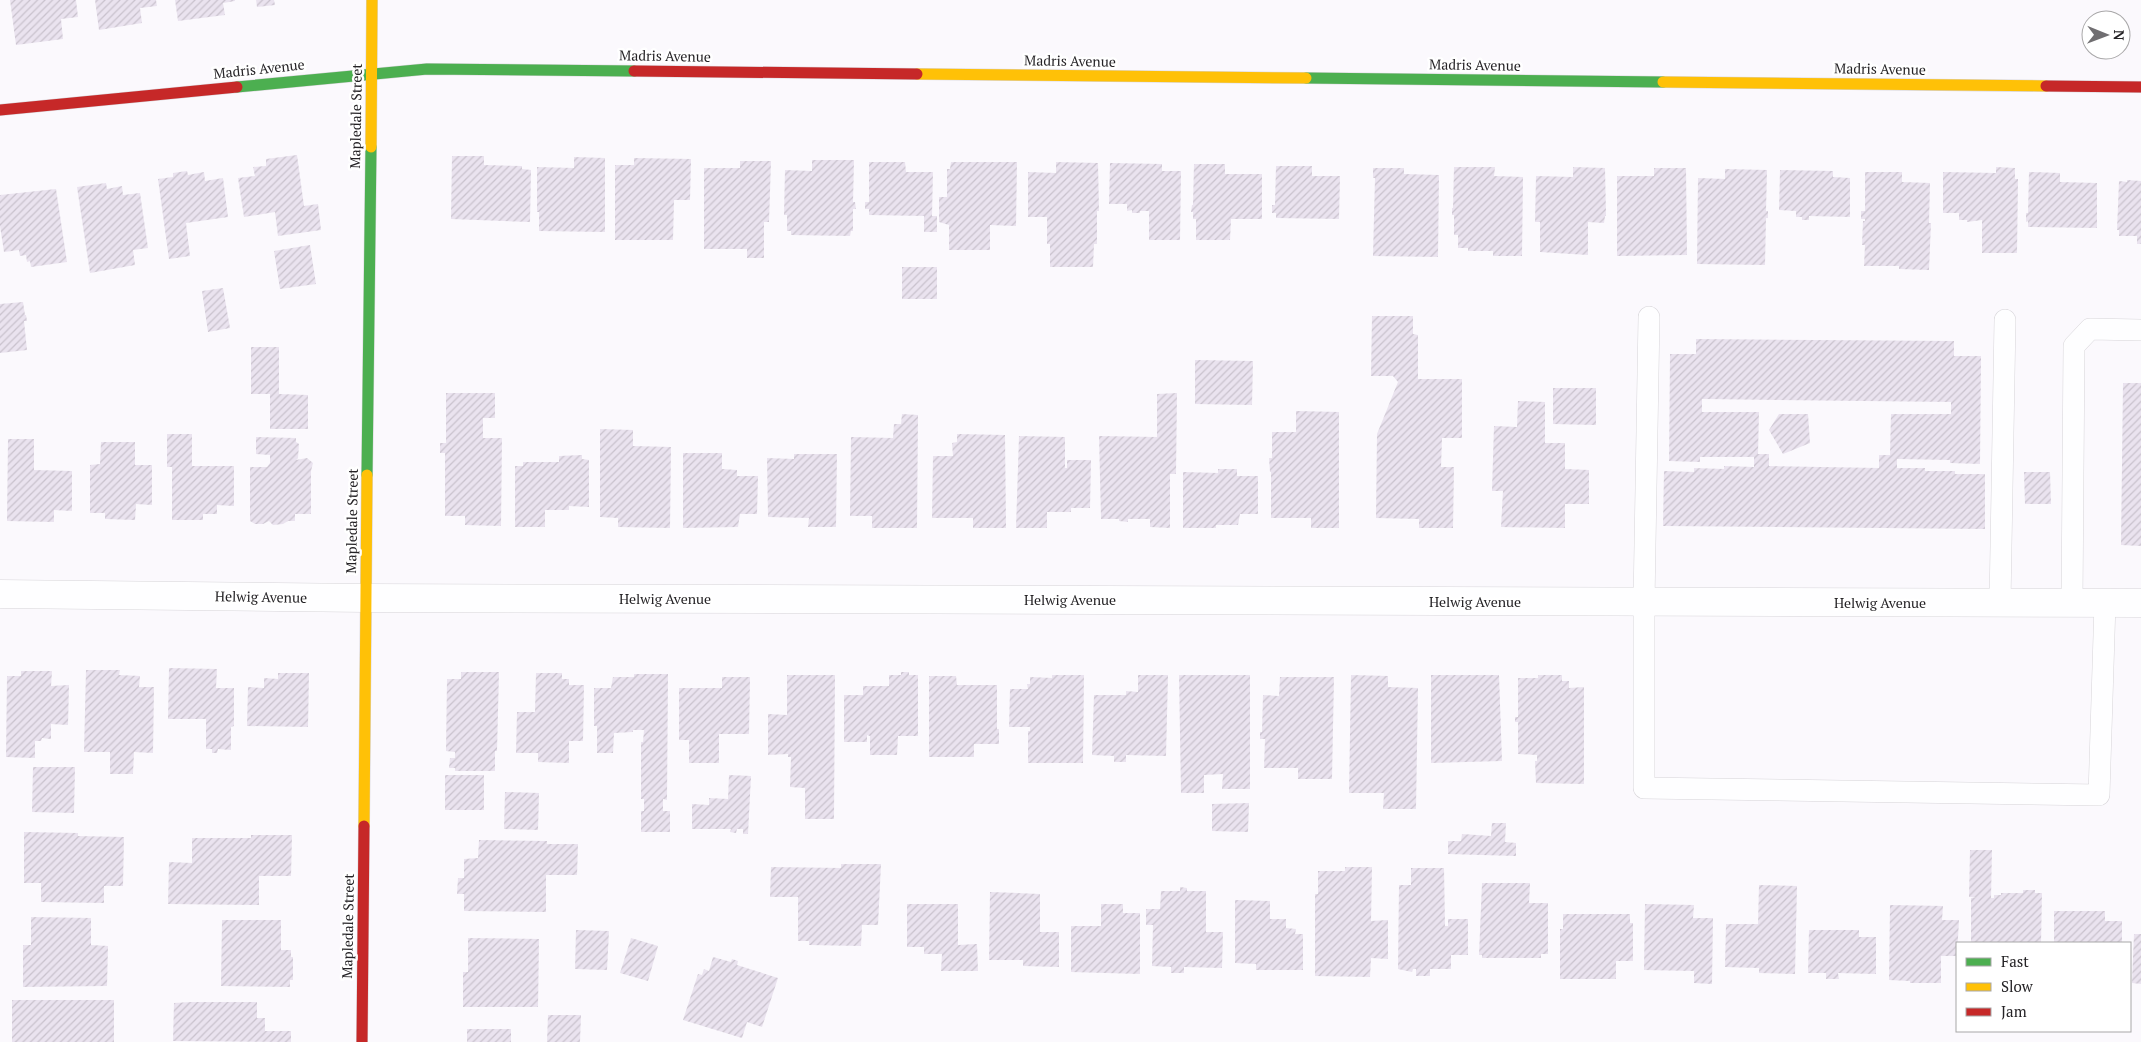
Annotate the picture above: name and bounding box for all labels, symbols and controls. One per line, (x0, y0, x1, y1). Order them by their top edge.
north arrow (2081, 10, 2131, 60)
text: N (2110, 30, 2129, 41)
street label: Madris Avenue (619, 45, 711, 66)
street label: Madris Avenue (1024, 50, 1116, 71)
street label: Madris Avenue (212, 54, 305, 83)
street label: Madris Avenue (1429, 54, 1521, 75)
street label: Madris Avenue (1834, 58, 1926, 79)
street label: Mapledale Street (345, 62, 366, 169)
street label: Mapledale Street (341, 467, 362, 574)
street label: Helwig Avenue (215, 586, 307, 607)
street label: Helwig Avenue (619, 589, 711, 608)
street label: Helwig Avenue (1024, 590, 1116, 609)
street label: Helwig Avenue (1429, 592, 1521, 611)
street label: Helwig Avenue (1834, 593, 1926, 612)
street label: Mapledale Street (337, 872, 358, 979)
legend (1956, 942, 2131, 1032)
text: Fast (2001, 951, 2029, 971)
text: Slow (2001, 976, 2034, 996)
text: Jam (2001, 1001, 2027, 1021)

